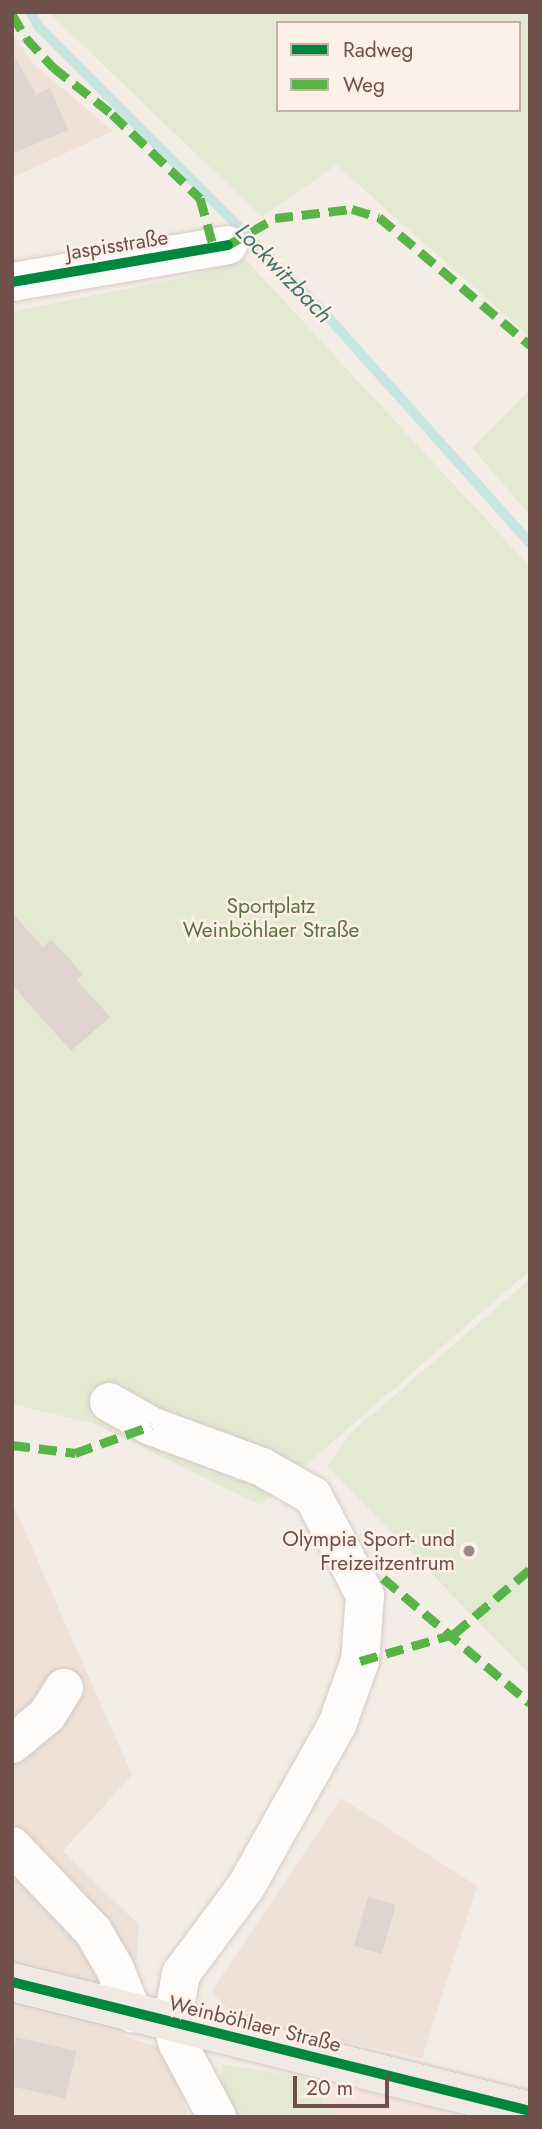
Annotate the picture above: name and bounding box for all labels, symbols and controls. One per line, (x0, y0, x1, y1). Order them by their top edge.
legend (276, 21, 521, 112)
text: Radweg (343, 35, 414, 65)
text: Weg (343, 70, 385, 100)
water label: Lockwitzbach (230, 218, 338, 328)
street label: Jaspisstraße (64, 225, 170, 265)
park label: Sportplatz Weinböhlaer Straße (183, 893, 359, 943)
place label: Olympia Sport- und Freizeitzentrum (282, 1526, 455, 1576)
marker: Olympia Sport- und Freizeitzentrum (461, 1543, 477, 1559)
street label: Weinböhlaer Straße (166, 1990, 344, 2058)
scale bar (297, 2062, 393, 2106)
text: 20 m (306, 2073, 353, 2103)

